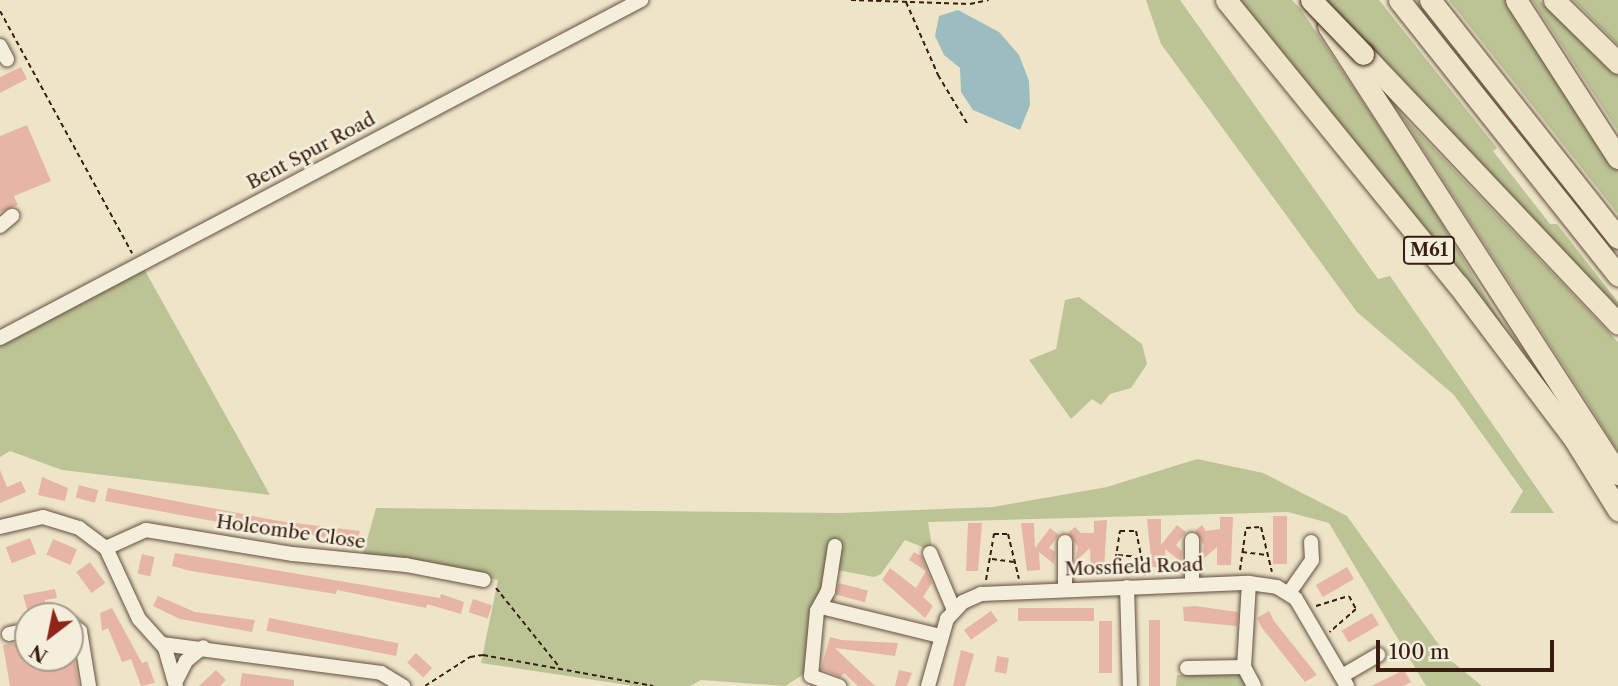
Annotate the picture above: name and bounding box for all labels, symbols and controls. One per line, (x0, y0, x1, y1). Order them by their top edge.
street label: Bent Spur Road (243, 108, 379, 194)
road number: M61 (1403, 236, 1455, 264)
street label: Holcombe Close (215, 510, 367, 554)
street label: Mossfield Road (1064, 553, 1204, 581)
north arrow (14, 602, 84, 672)
scale bar (1380, 626, 1558, 670)
text: N (26, 639, 52, 668)
text: 100 m (1389, 639, 1450, 664)

